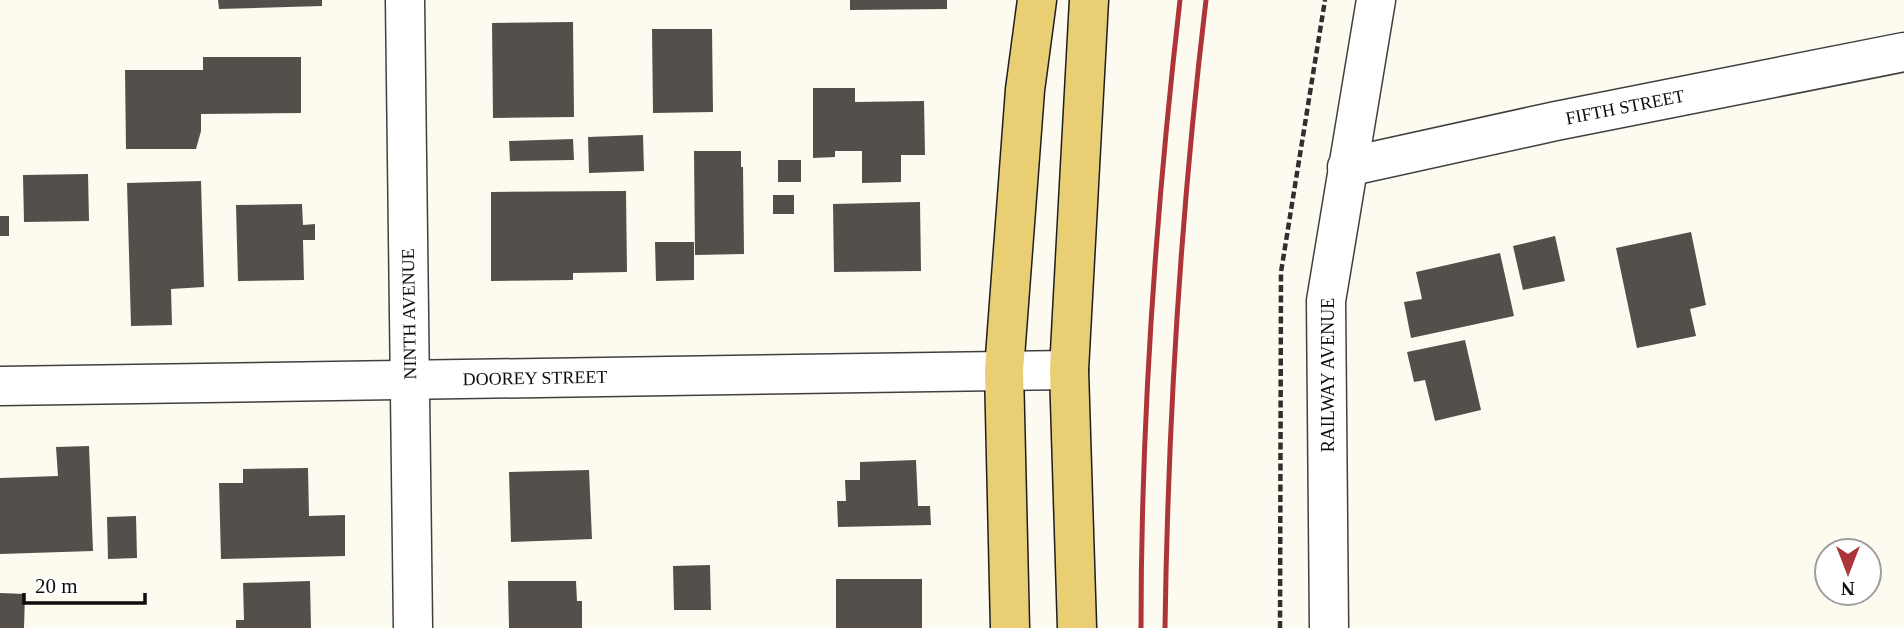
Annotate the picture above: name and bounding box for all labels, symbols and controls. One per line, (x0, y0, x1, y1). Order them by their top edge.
street label: FIFTH STREET (1564, 86, 1686, 128)
street label: NINTH AVENUE (398, 248, 420, 380)
street label: RAILWAY AVENUE (1318, 298, 1338, 452)
street label: DOOREY STREET (462, 367, 608, 389)
north arrow (1813, 537, 1883, 607)
scale bar (24, 562, 145, 606)
text: 20 m (35, 574, 78, 598)
text: N (1841, 578, 1855, 599)

